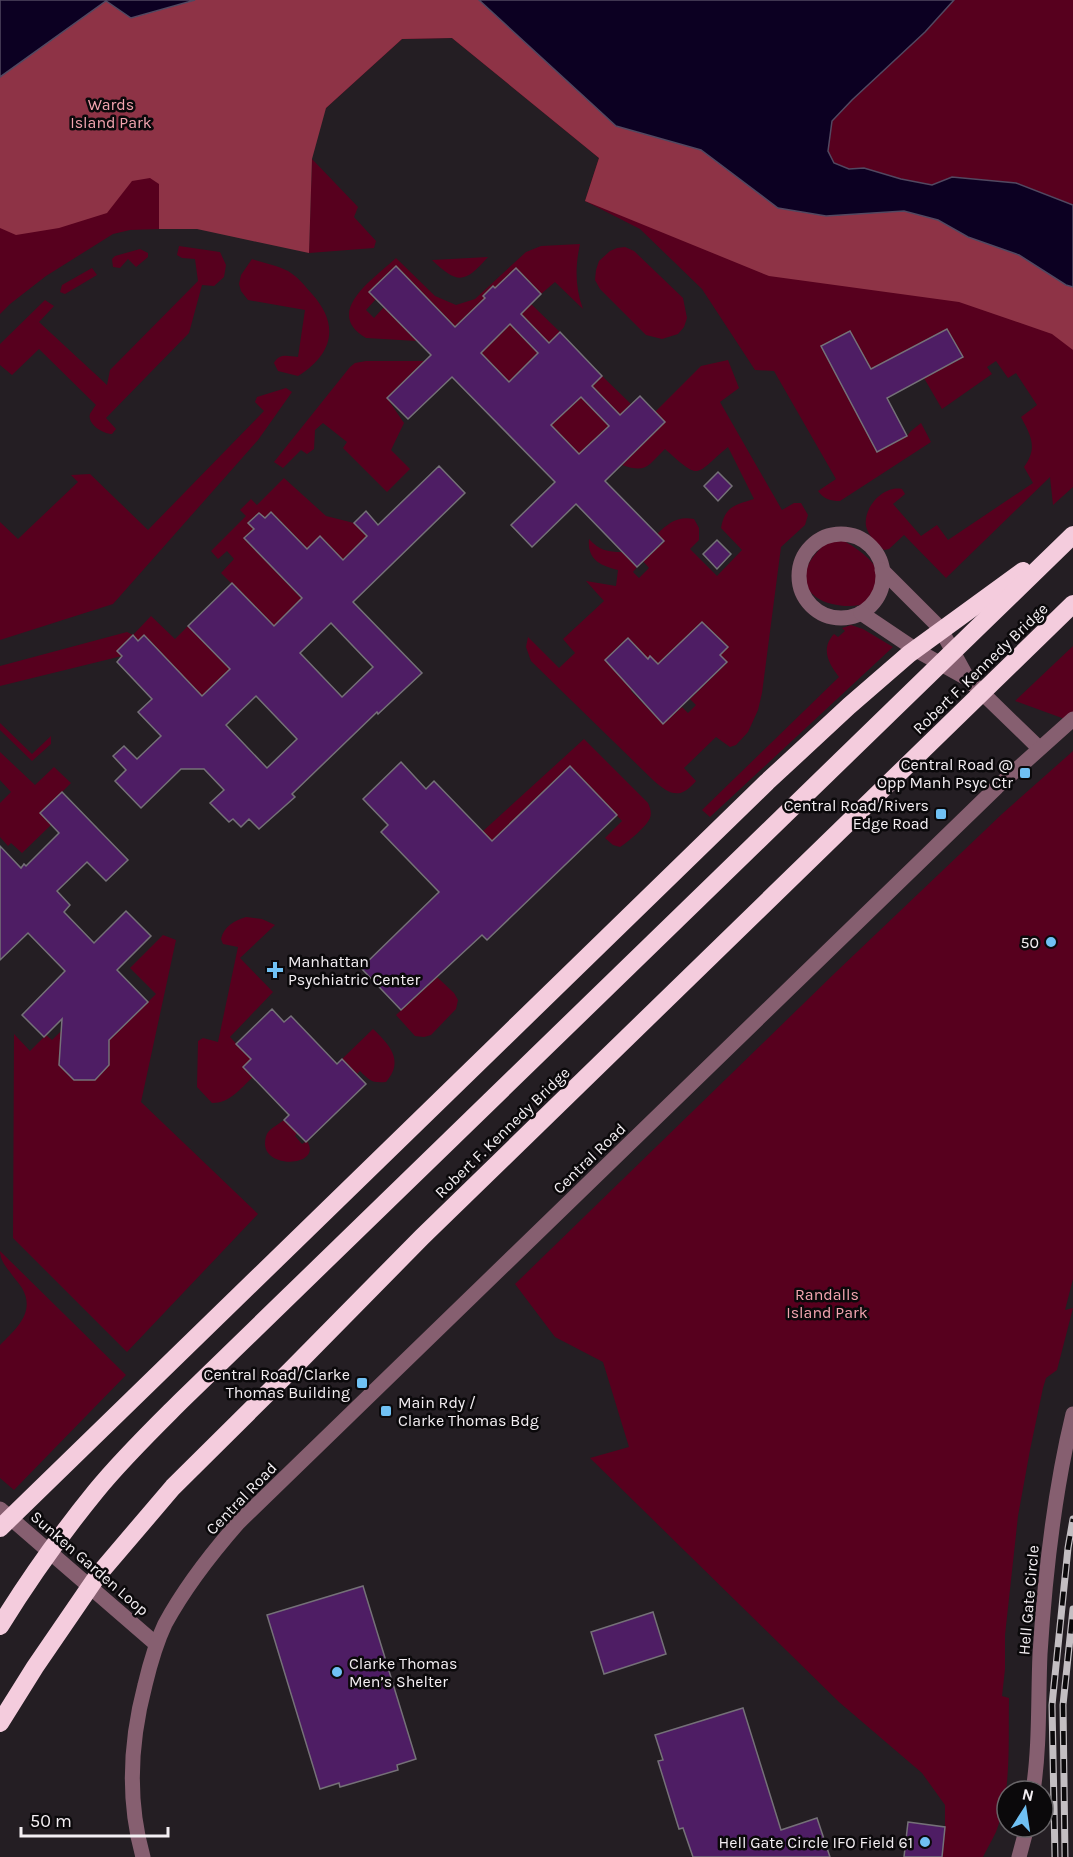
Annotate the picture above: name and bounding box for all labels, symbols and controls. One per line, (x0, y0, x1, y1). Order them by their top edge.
park label: Wards Island Park (70, 95, 152, 132)
street label: Robert F. Kennedy Bridge (909, 599, 1052, 738)
place label: Central Road @ Opp Manh Psyc Ctr (877, 755, 1013, 792)
marker: Central Road @ Opp Manh Psyc Ctr (1018, 766, 1032, 780)
place label: Central Road/Rivers Edge Road (784, 796, 929, 833)
marker: Central Road/Rivers Edge Road (934, 807, 948, 821)
place label: 50 (1020, 933, 1039, 952)
marker: 50 (1044, 935, 1058, 949)
place label: Manhattan Psychiatric Center (288, 952, 420, 989)
marker: Manhattan Psychiatric Center (266, 961, 284, 979)
street label: Robert F. Kennedy Bridge (431, 1063, 574, 1202)
street label: Central Road (549, 1119, 630, 1198)
park label: Randalls Island Park (786, 1285, 868, 1322)
place label: Central Road/Clarke Thomas Building (204, 1365, 350, 1402)
marker: Central Road/Clarke Thomas Building (355, 1376, 369, 1390)
place label: Main Rdy / Clarke Thomas Bdg (398, 1393, 539, 1430)
marker: Main Rdy / Clarke Thomas Bdg (379, 1404, 393, 1418)
street label: Central Road (202, 1458, 281, 1539)
street label: Sunken Garden Loop (27, 1507, 153, 1620)
street label: Hell Gate Circle (1014, 1544, 1043, 1656)
place label: Clarke Thomas Men’s Shelter (349, 1654, 458, 1691)
marker: Clarke Thomas Men’s Shelter (330, 1665, 344, 1679)
north arrow (995, 1779, 1055, 1839)
text: N (1020, 1784, 1036, 1805)
scale bar (21, 1800, 168, 1838)
text: 50 m (30, 1810, 72, 1832)
place label: Hell Gate Circle IFO Field 61 (719, 1833, 913, 1852)
marker: Hell Gate Circle IFO Field 61 (918, 1835, 932, 1849)

